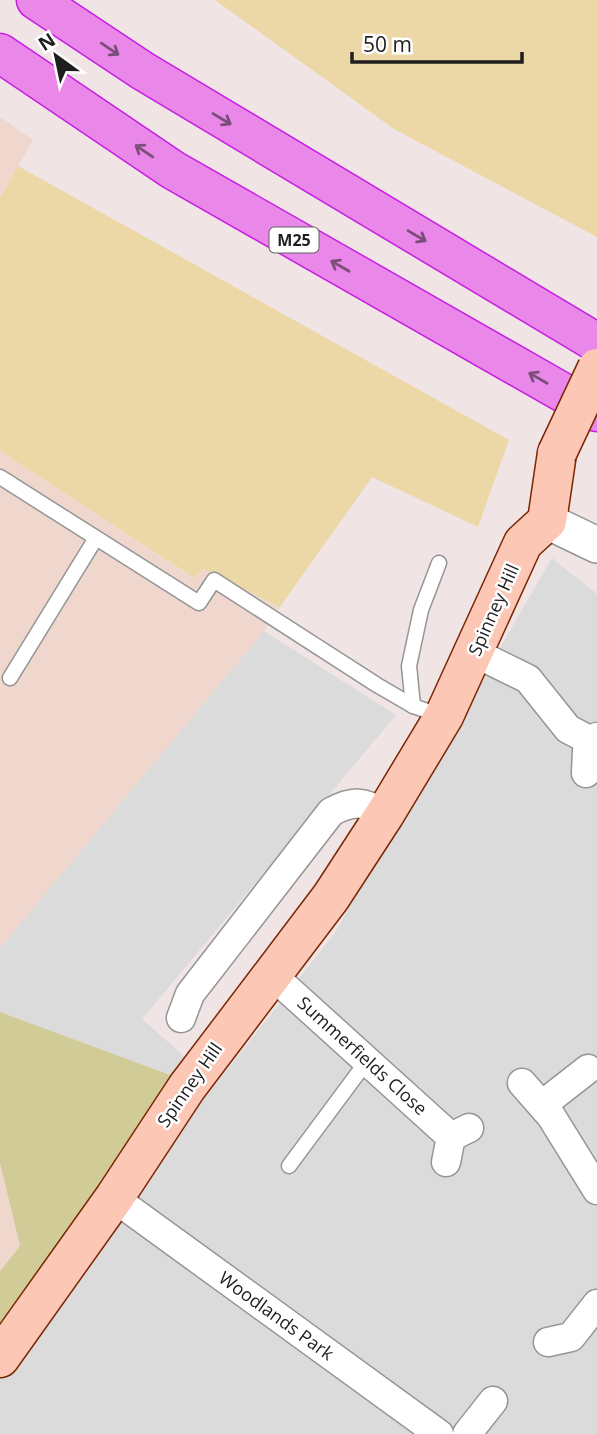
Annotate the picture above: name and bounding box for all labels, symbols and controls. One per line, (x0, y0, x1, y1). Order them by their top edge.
north arrow (21, 21, 91, 91)
scale bar (352, 21, 522, 65)
text: N (33, 27, 60, 57)
text: 50 m (363, 30, 412, 58)
one-way arrow (100, 42, 119, 56)
one-way arrow (212, 112, 232, 126)
one-way arrow (135, 144, 154, 158)
road number: M25 (270, 228, 318, 252)
one-way arrow (407, 230, 427, 244)
one-way arrow (330, 259, 351, 272)
one-way arrow (528, 371, 548, 385)
street label: Spinney Hill (462, 560, 524, 659)
street label: Summerfields Close (293, 991, 433, 1120)
street label: Spinney Hill (151, 1037, 227, 1132)
street label: Woodlands Park (214, 1265, 339, 1365)

